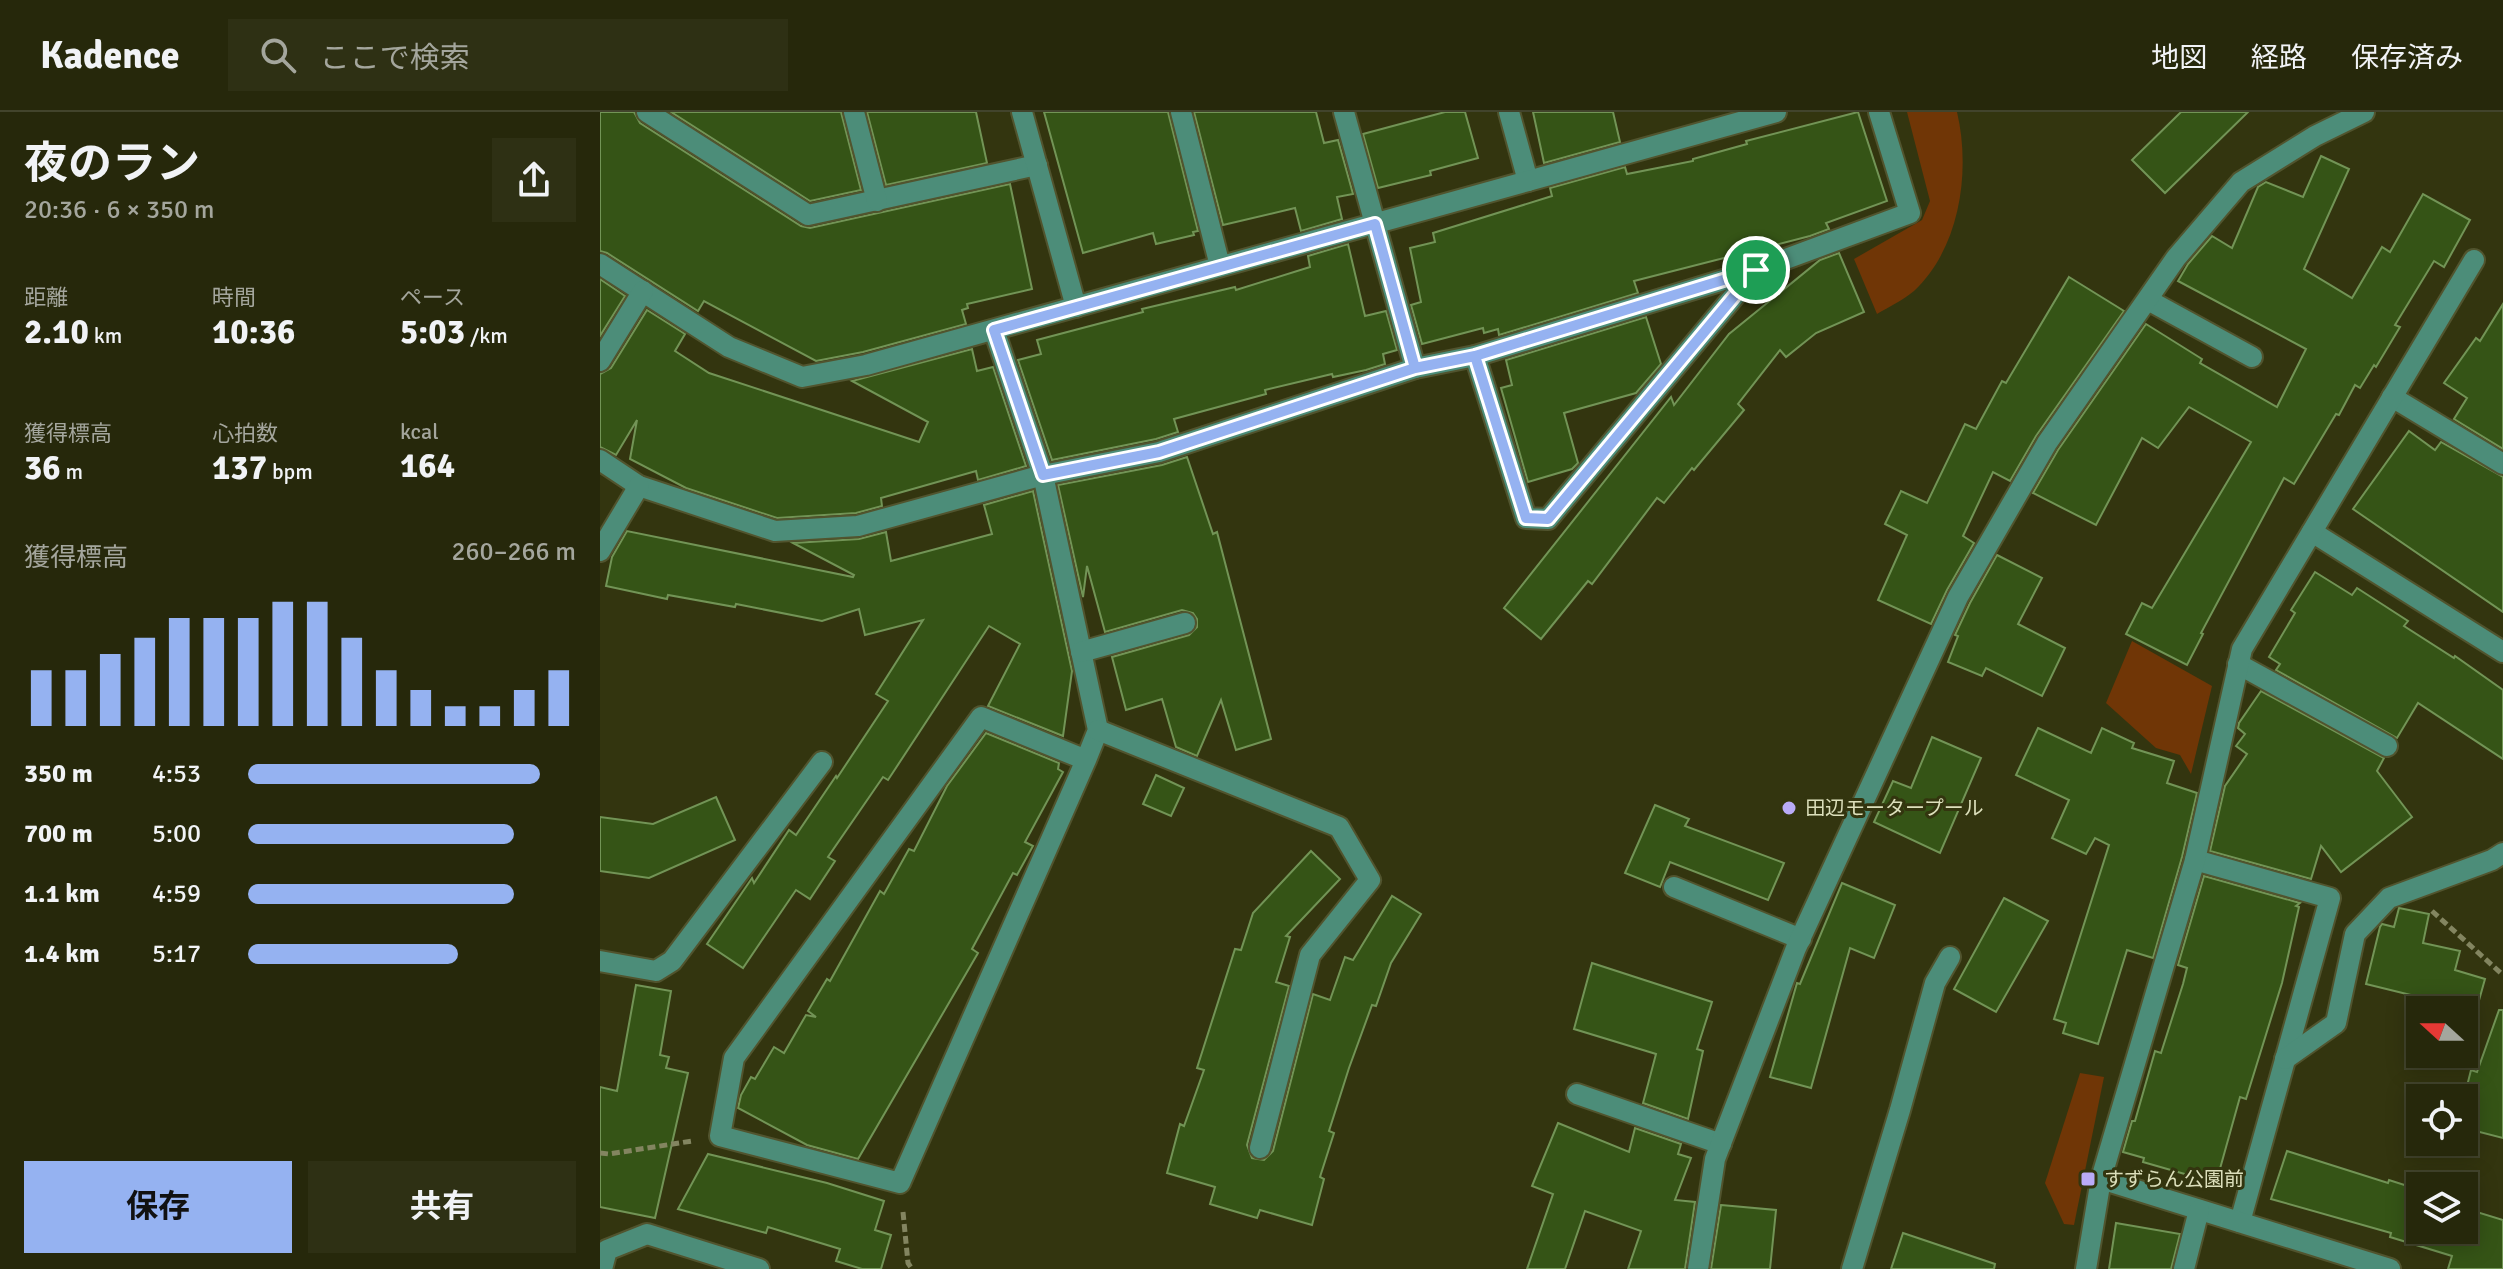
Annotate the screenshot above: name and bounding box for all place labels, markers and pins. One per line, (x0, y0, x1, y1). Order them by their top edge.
pin (1722, 236, 1790, 304)
place label: 田辺モータープール (1805, 796, 1984, 821)
marker: 田辺モータープール (1780, 799, 1798, 817)
place label: すずらん公園前 (2104, 1167, 2244, 1192)
marker: すずらん公園前 (2079, 1170, 2097, 1188)

